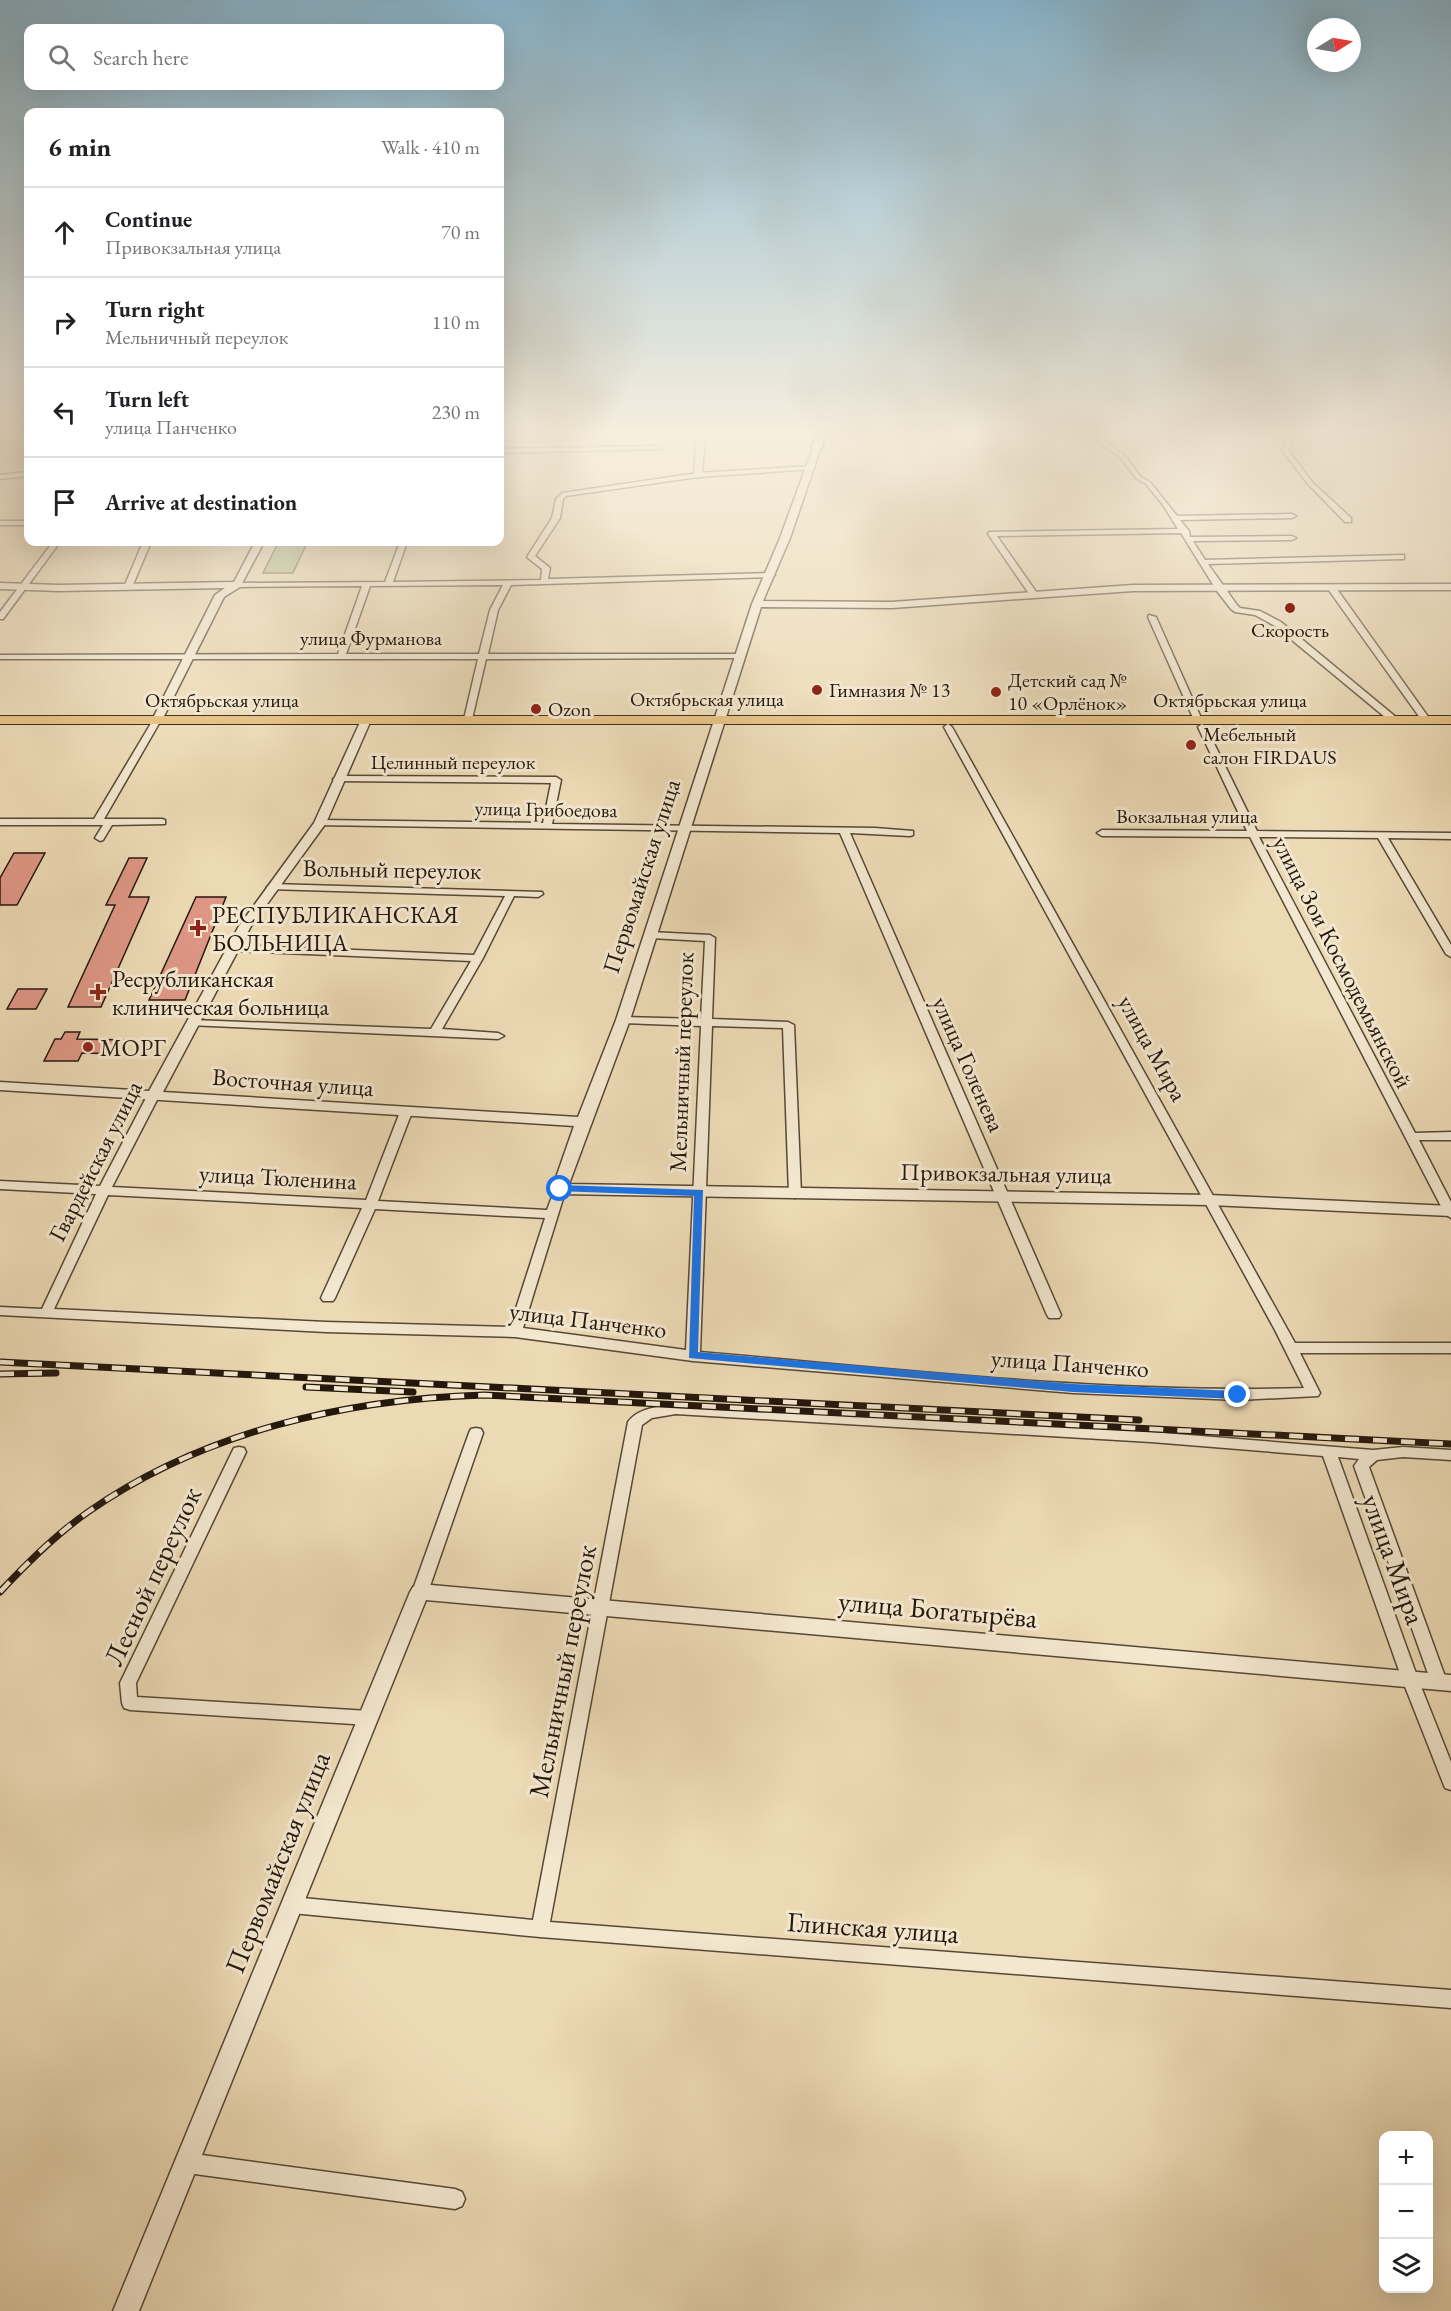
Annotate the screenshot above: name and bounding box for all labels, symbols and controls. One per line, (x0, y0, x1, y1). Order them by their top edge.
north arrow (1307, 18, 1361, 72)
search box (24, 24, 504, 90)
icon: search (45, 41, 78, 74)
text: Search here (93, 43, 188, 72)
text: 6 min (48, 130, 111, 164)
text: Walk · 410 m (381, 134, 480, 160)
text: Continue (105, 205, 192, 234)
icon: ahead (48, 216, 81, 249)
text: 70 m (441, 219, 480, 245)
text: Привокзальная улица (105, 234, 281, 260)
text: Turn right (105, 295, 204, 324)
icon: right (48, 306, 81, 339)
text: 110 m (432, 309, 480, 335)
text: Мельничный переулок (105, 324, 288, 350)
text: Turn left (105, 385, 189, 414)
icon: left (48, 396, 81, 429)
text: 230 m (432, 399, 480, 425)
text: улица Панченко (105, 414, 237, 440)
icon: arrive (48, 486, 81, 519)
text: Arrive at destination (105, 488, 297, 517)
marker: Скорость (1283, 601, 1297, 615)
place label: Скорость (1251, 617, 1329, 643)
street label: улица Фурманова (300, 625, 442, 651)
place label: Детский сад № 10 «Орлёнок» (1008, 667, 1127, 716)
place label: Гимназия № 13 (829, 677, 950, 703)
marker: Гимназия № 13 (810, 683, 824, 697)
marker: Детский сад № 10 «Орлёнок» (989, 685, 1003, 699)
street label: Октябрьская улица (630, 686, 784, 712)
street label: Октябрьская улица (145, 687, 299, 713)
street label: Октябрьская улица (1153, 687, 1307, 713)
place label: Ozon (548, 696, 592, 722)
marker: Ozon (529, 702, 543, 716)
place label: Мебельный салон FIRDAUS (1203, 721, 1336, 770)
marker: Мебельный салон FIRDAUS (1184, 738, 1198, 752)
street label: Целинный переулок (371, 749, 536, 775)
street label: Первомайская улица (595, 775, 687, 977)
street label: улица Грибоедова (474, 795, 618, 823)
street label: Вокзальная улица (1116, 803, 1258, 829)
street label: улица Зои Космодемьянской (1266, 831, 1420, 1094)
street label: Вольный переулок (302, 852, 482, 886)
place label: РЕСПУБЛИКАНСКАЯ БОЛЬНИЦА (212, 899, 458, 958)
marker: РЕСПУБЛИКАНСКАЯ БОЛЬНИЦА (189, 919, 207, 937)
street label: Мельничный переулок (662, 951, 700, 1172)
place label: Ресрубликанская клиническая больница (112, 963, 329, 1022)
marker: Ресрубликанская клиническая больница (89, 983, 107, 1001)
street label: улица Мира (1111, 989, 1195, 1107)
street label: улица Голенева (925, 992, 1013, 1137)
place label: МОРГ (100, 1032, 166, 1063)
marker: МОРГ (81, 1040, 95, 1054)
street label: Восточная улица (211, 1061, 375, 1103)
street label: Гвардейская улица (41, 1075, 149, 1247)
street label: Привокзальная улица (900, 1156, 1112, 1190)
street label: улица Тюленина (198, 1157, 358, 1197)
route start (546, 1175, 572, 1201)
street label: улица Панченко (508, 1295, 669, 1345)
street label: улица Панченко (990, 1342, 1150, 1384)
route end (1224, 1381, 1250, 1407)
street label: Лесной переулок (95, 1481, 209, 1671)
street label: улица Мира (1354, 1489, 1434, 1630)
street label: Мельничный переулок (520, 1542, 604, 1800)
street label: улица Богатырёва (837, 1582, 1040, 1636)
street label: Первомайская улица (216, 1745, 338, 1978)
street label: Глинская улица (786, 1903, 961, 1951)
map controls (1379, 2131, 1433, 2293)
button: + (1379, 2131, 1433, 2185)
button: − (1379, 2185, 1433, 2239)
button: layers (1379, 2239, 1433, 2293)

